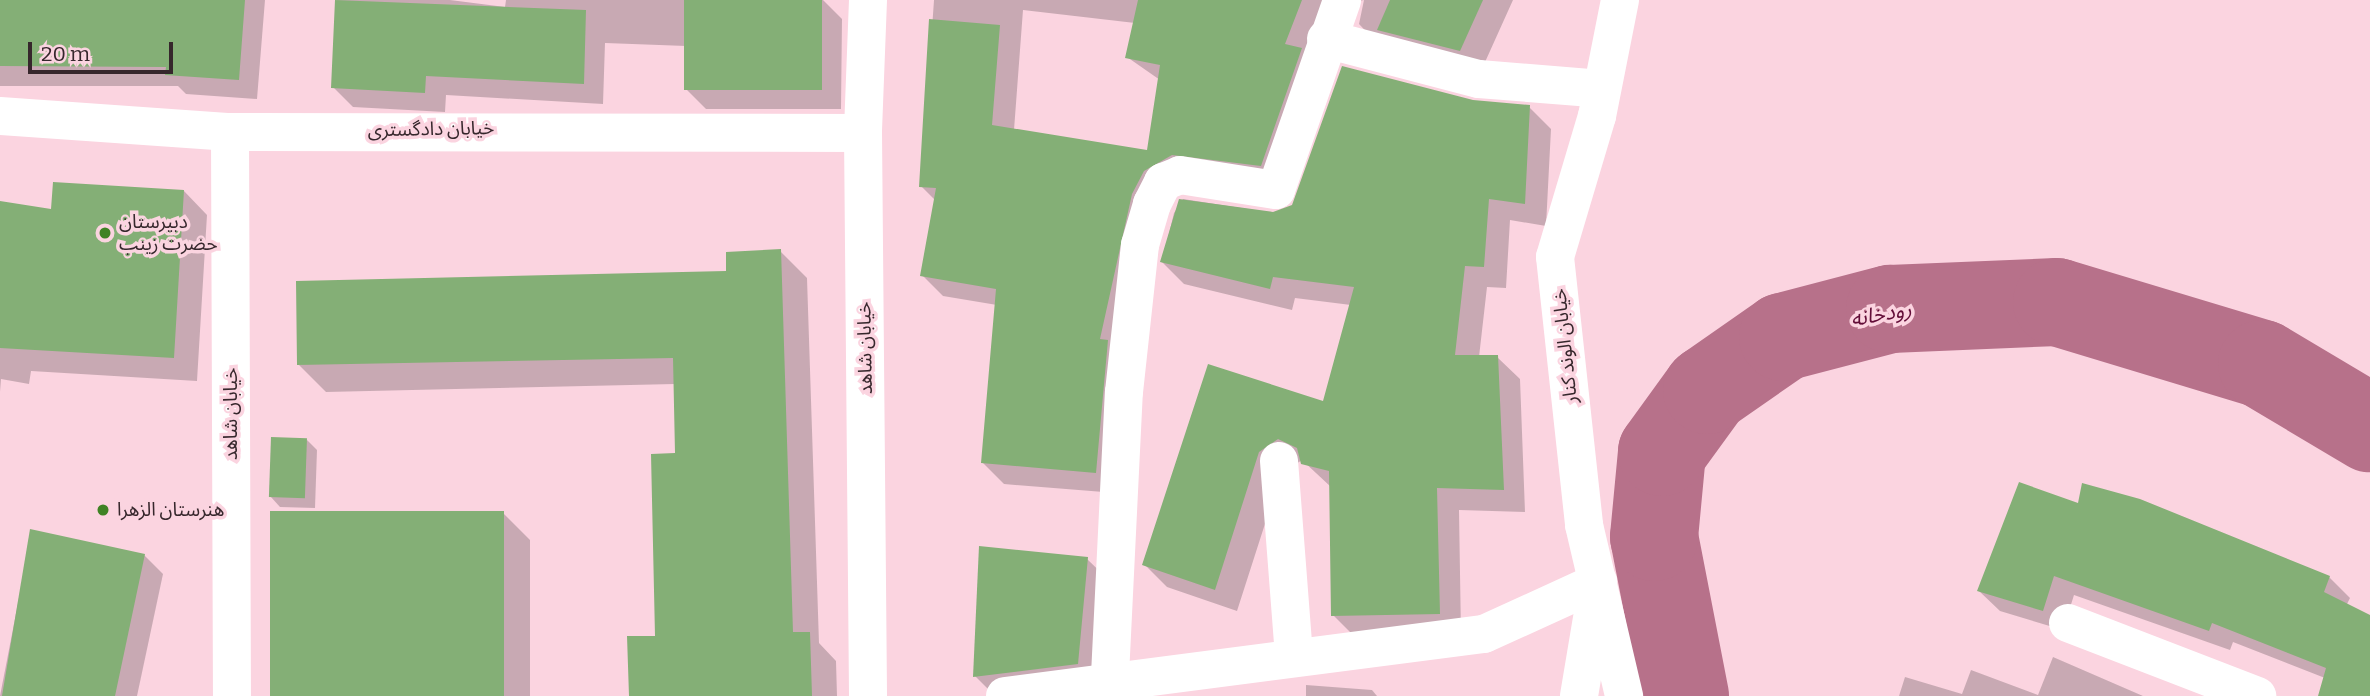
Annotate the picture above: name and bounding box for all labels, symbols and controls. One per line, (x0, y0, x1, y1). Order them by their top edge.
scale bar (32, 28, 177, 72)
text: 20 m (41, 41, 90, 67)
street label: خیابان دادگستری (367, 116, 495, 142)
place label: دبیرستان حضرت زینب (119, 211, 218, 255)
marker: دبیرستان حضرت زینب (97, 225, 113, 241)
street label: خیابان الوند کنار (1548, 287, 1582, 405)
water label: رودخانه (1849, 296, 1913, 332)
street label: خیابان شاهد (853, 301, 877, 395)
street label: خیابان شاهد (220, 368, 242, 460)
place label: هنرستان الزهرا (117, 499, 224, 521)
marker: هنرستان الزهرا (95, 502, 111, 518)

